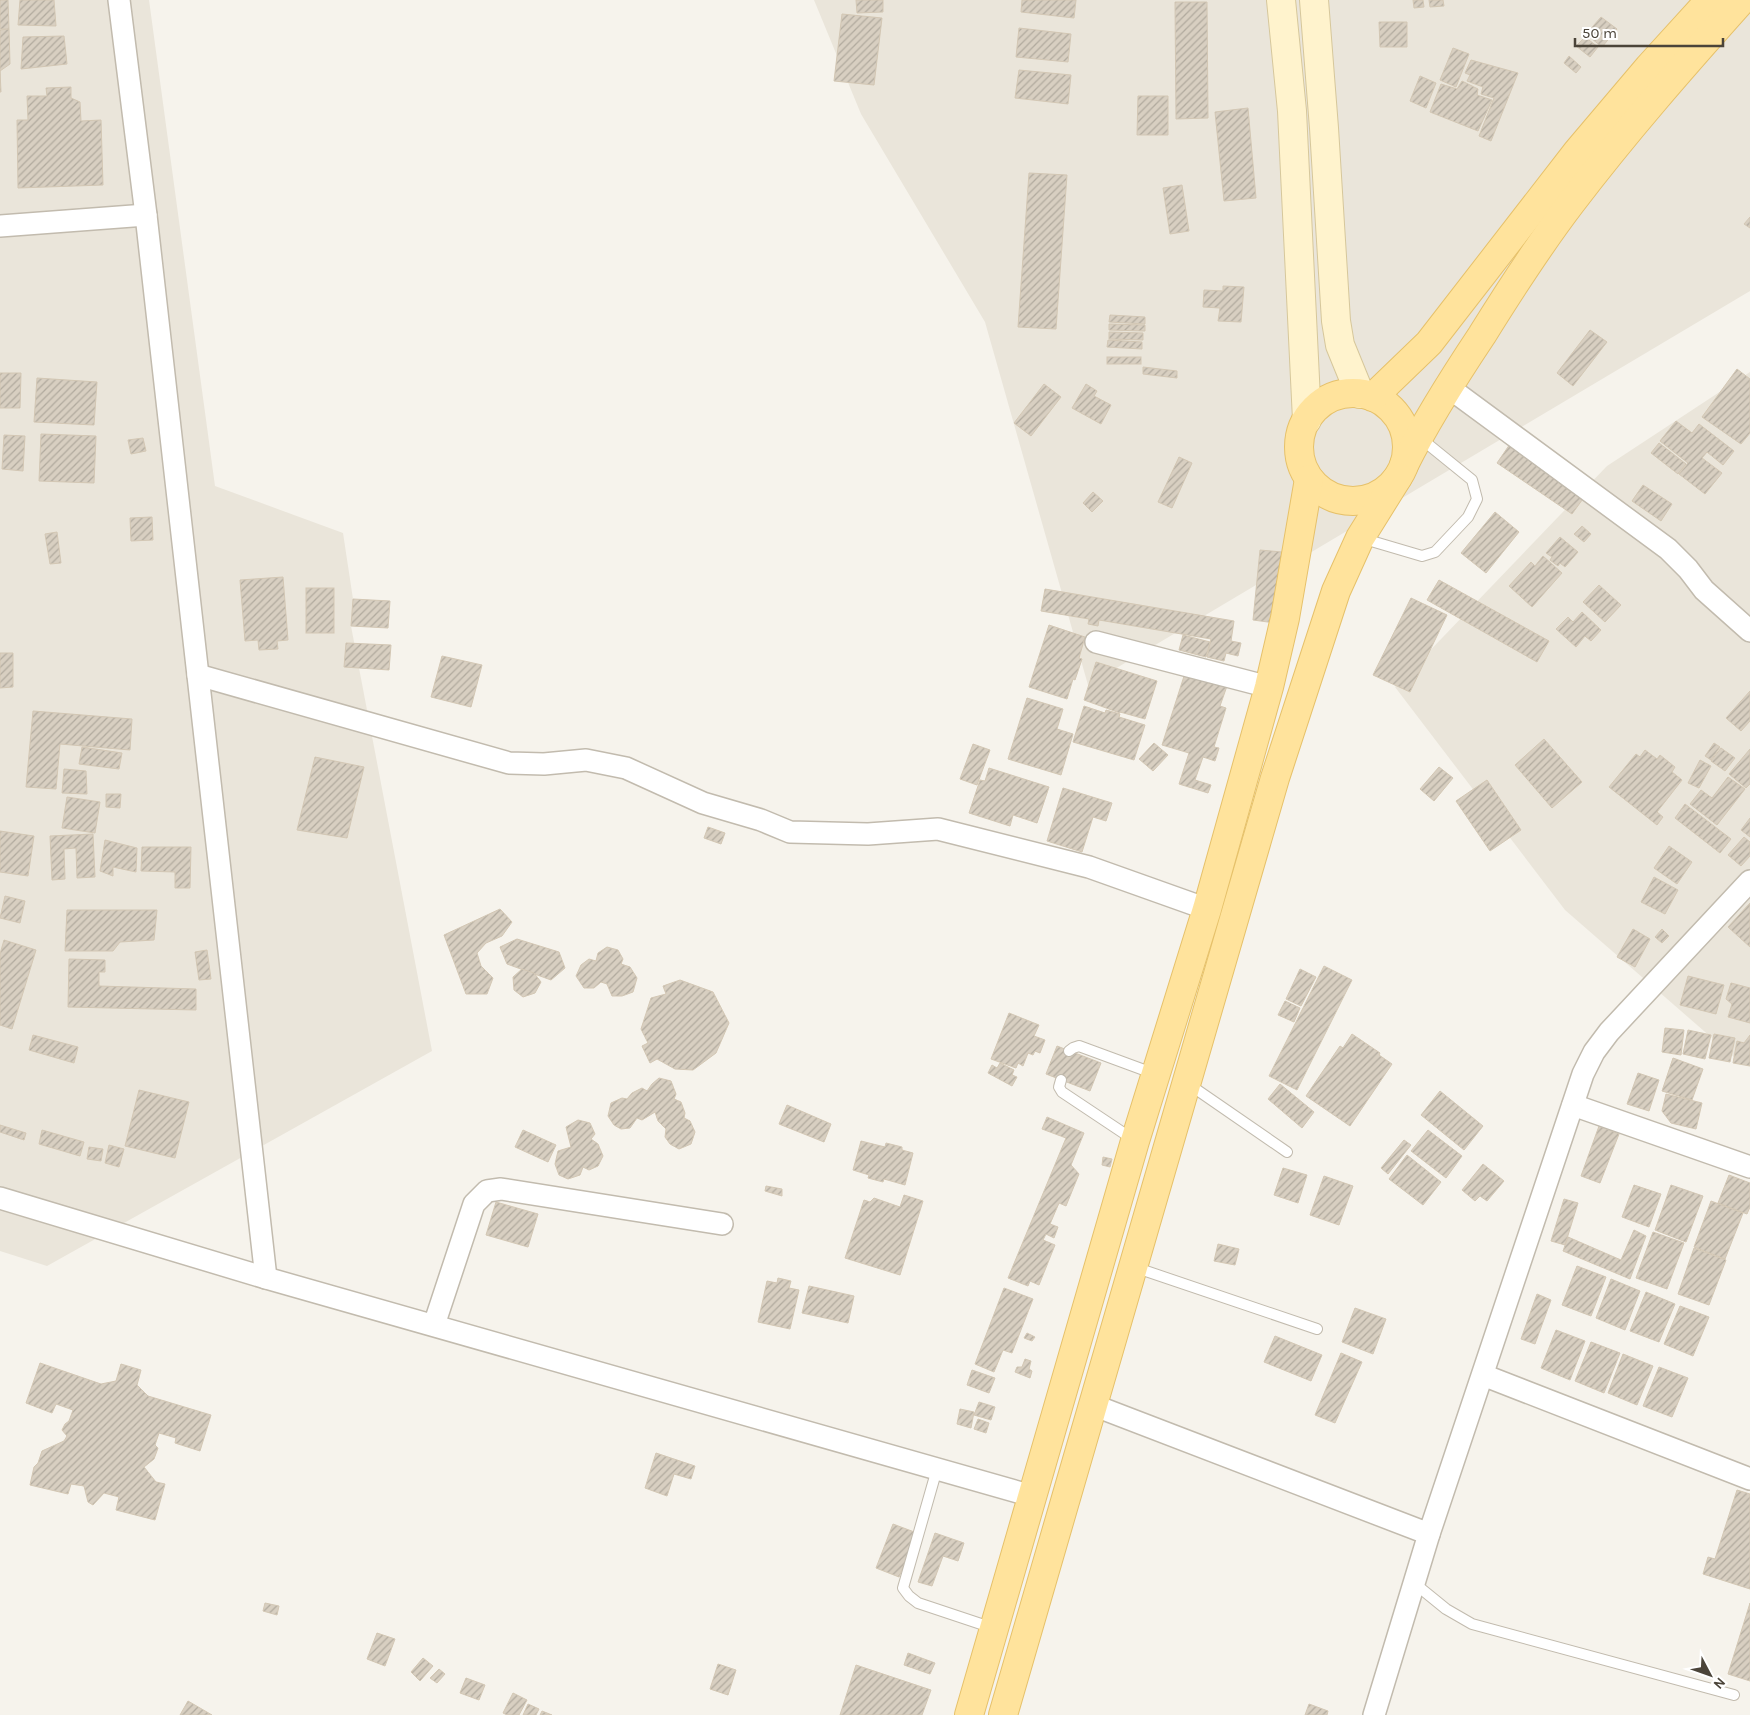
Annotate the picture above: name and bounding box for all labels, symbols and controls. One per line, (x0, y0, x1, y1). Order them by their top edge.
scale bar (1575, 15, 1722, 47)
text: 50 m (1582, 24, 1617, 42)
north arrow (1685, 1650, 1735, 1700)
text: N (1710, 1674, 1729, 1693)

